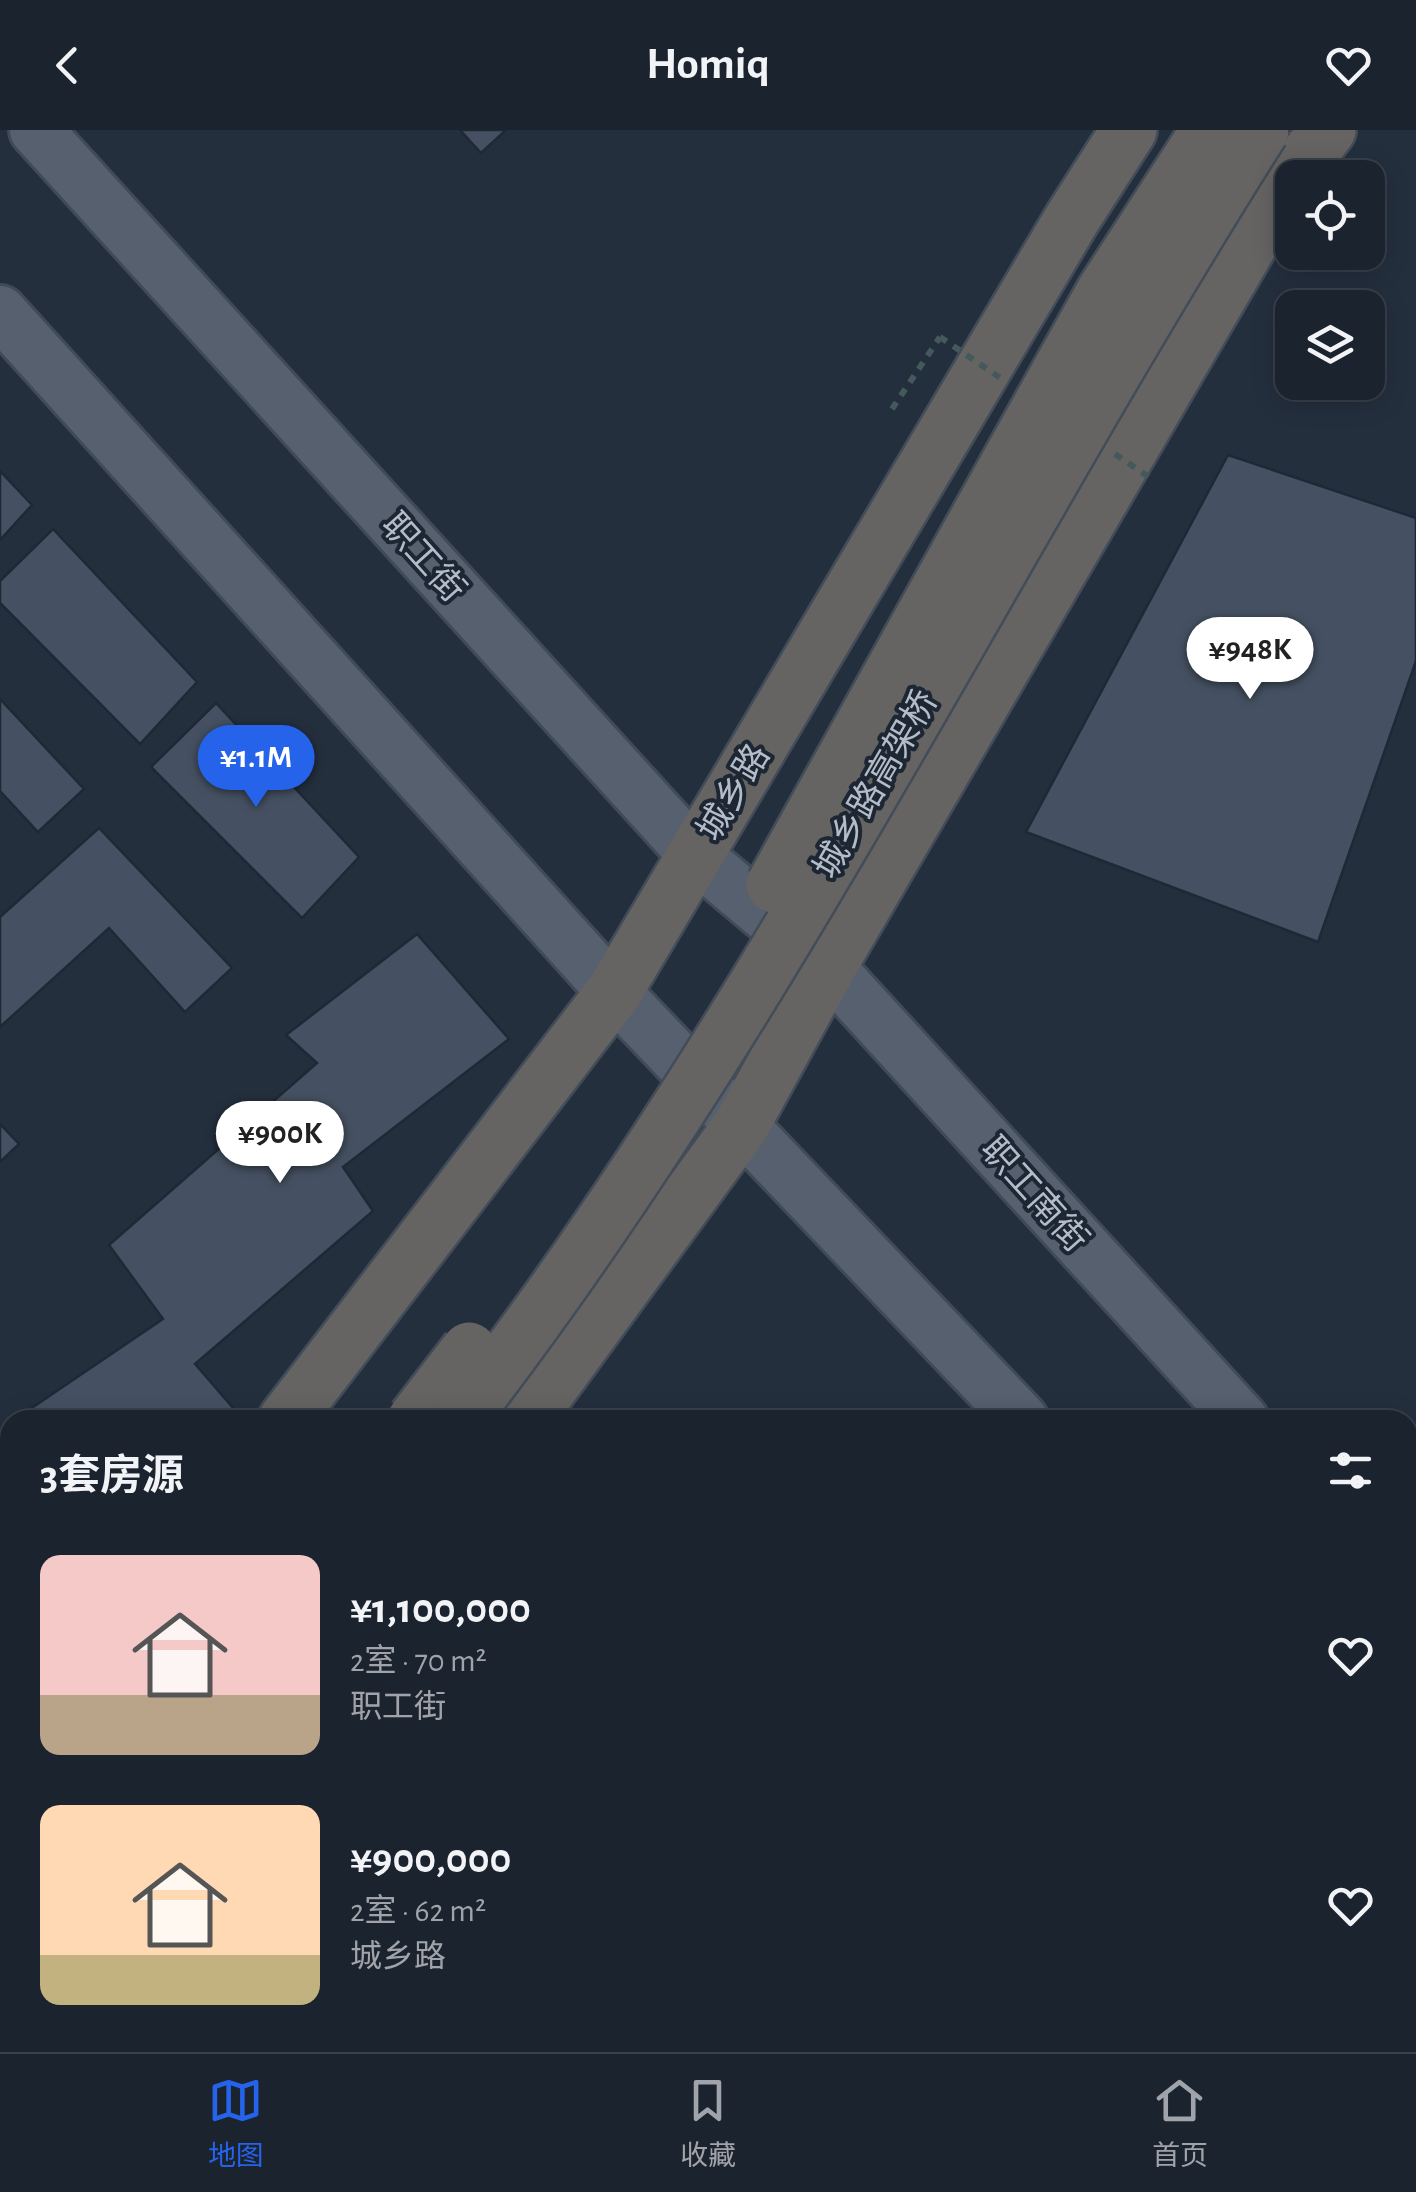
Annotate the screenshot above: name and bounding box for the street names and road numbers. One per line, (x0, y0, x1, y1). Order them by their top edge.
street label: 职工街 (375, 506, 473, 609)
street label: 城乡路高架桥 (807, 684, 944, 884)
street label: 城乡路 (691, 738, 776, 847)
street label: 职工南街 (974, 1130, 1095, 1259)

